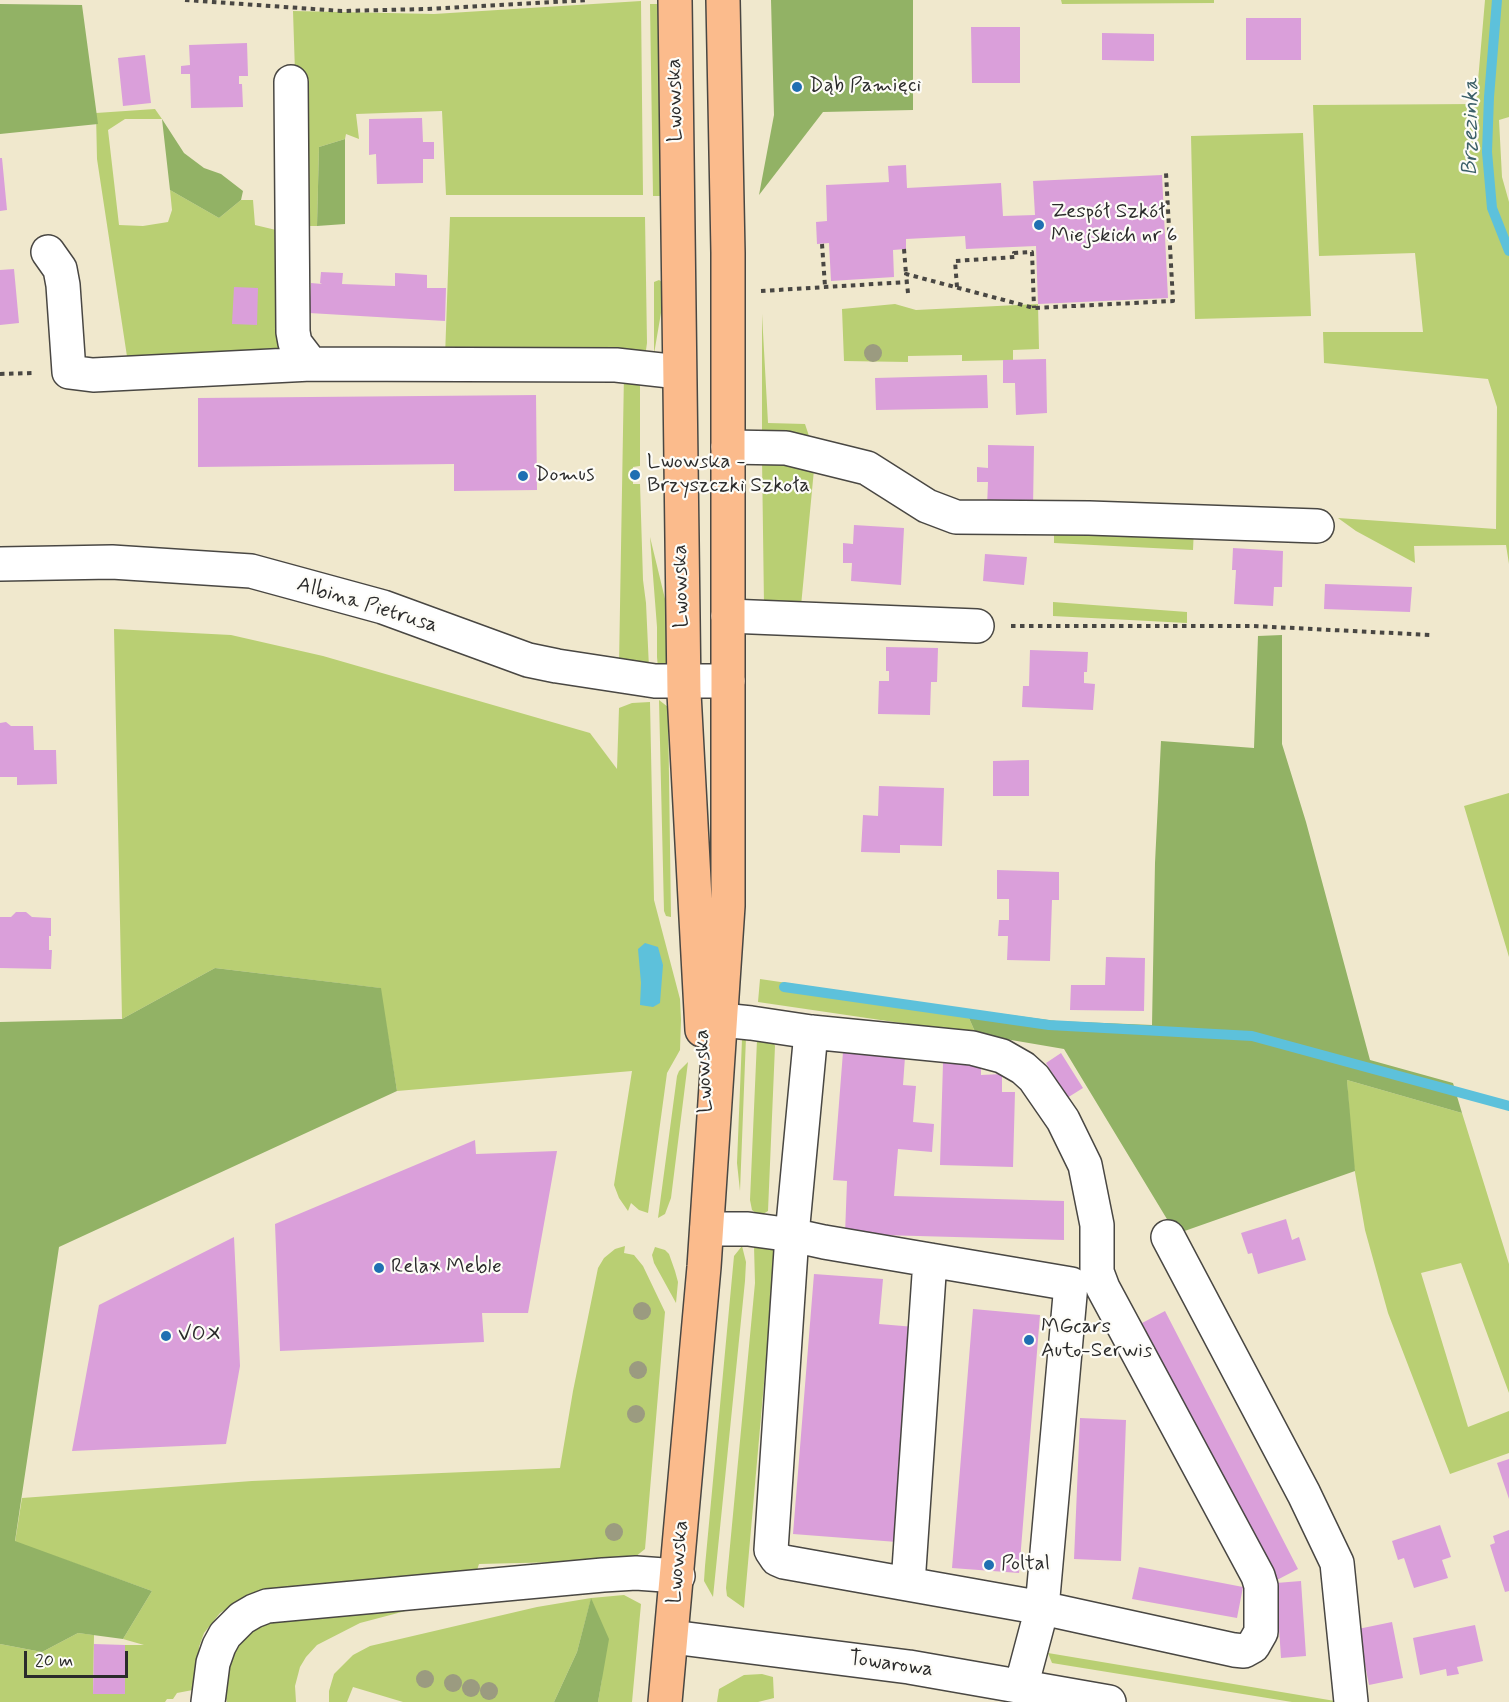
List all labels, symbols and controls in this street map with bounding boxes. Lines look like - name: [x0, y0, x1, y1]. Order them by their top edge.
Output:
- street label: Lwowska: [663, 58, 689, 142]
- place label: Dąb Pamięci: [809, 74, 921, 100]
- water label: Brzezinka: [1458, 78, 1486, 176]
- marker: Dąb Pamięci: [790, 80, 804, 94]
- place label: Zespół Szkół Miejskich nr 6: [1051, 200, 1178, 250]
- marker: Zespół Szkół Miejskich nr 6: [1032, 218, 1046, 232]
- place label: Lwowska - Brzyszczki Szkoła: [647, 450, 810, 500]
- place label: Domus: [535, 463, 594, 489]
- marker: Lwowska - Brzyszczki Szkoła: [628, 468, 642, 482]
- marker: Domus: [516, 469, 530, 483]
- street label: Lwowska: [669, 544, 695, 628]
- street label: Albina Pietrusa: [294, 573, 440, 639]
- street label: Lwowska: [690, 1029, 720, 1113]
- place label: Relax Meble: [391, 1255, 502, 1281]
- marker: Relax Meble: [372, 1261, 386, 1275]
- place label: MGcars Auto-Serwis: [1041, 1315, 1152, 1365]
- place label: VOX: [178, 1323, 221, 1349]
- marker: VOX: [159, 1329, 173, 1343]
- marker: MGcars Auto-Serwis: [1022, 1333, 1036, 1347]
- street label: Lwowska: [663, 1519, 695, 1605]
- place label: Poltal: [1001, 1552, 1050, 1578]
- marker: Poltal: [982, 1558, 996, 1572]
- scale bar: [27, 1639, 130, 1677]
- street label: Towarowa: [847, 1647, 935, 1683]
- text: 20 m: [35, 1649, 73, 1673]

